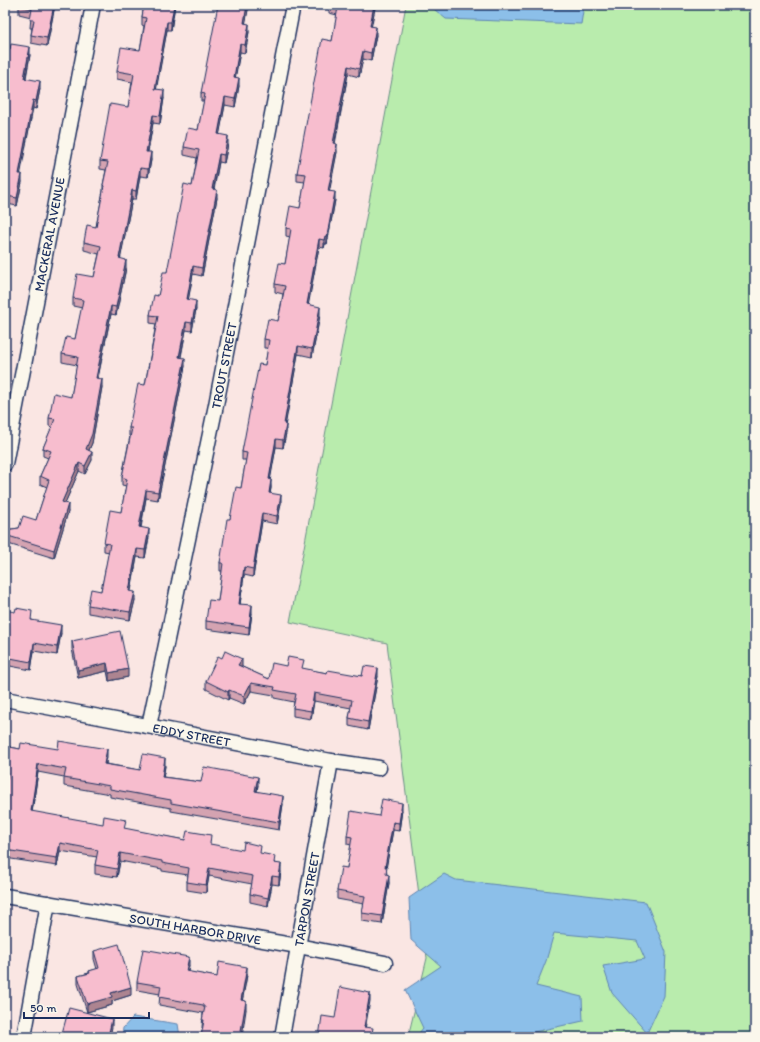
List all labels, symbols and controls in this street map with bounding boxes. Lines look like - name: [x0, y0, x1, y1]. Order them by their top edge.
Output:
- street label: MACKERAL AVENUE: [31, 176, 67, 293]
- street label: TROUT STREET: [208, 320, 239, 410]
- street label: EDDY STREET: [152, 720, 232, 749]
- street label: TARPON STREET: [291, 850, 322, 948]
- street label: SOUTH HARBOR DRIVE: [128, 910, 262, 947]
- scale bar: [24, 994, 149, 1020]
- text: 50 m: [30, 1001, 56, 1015]

